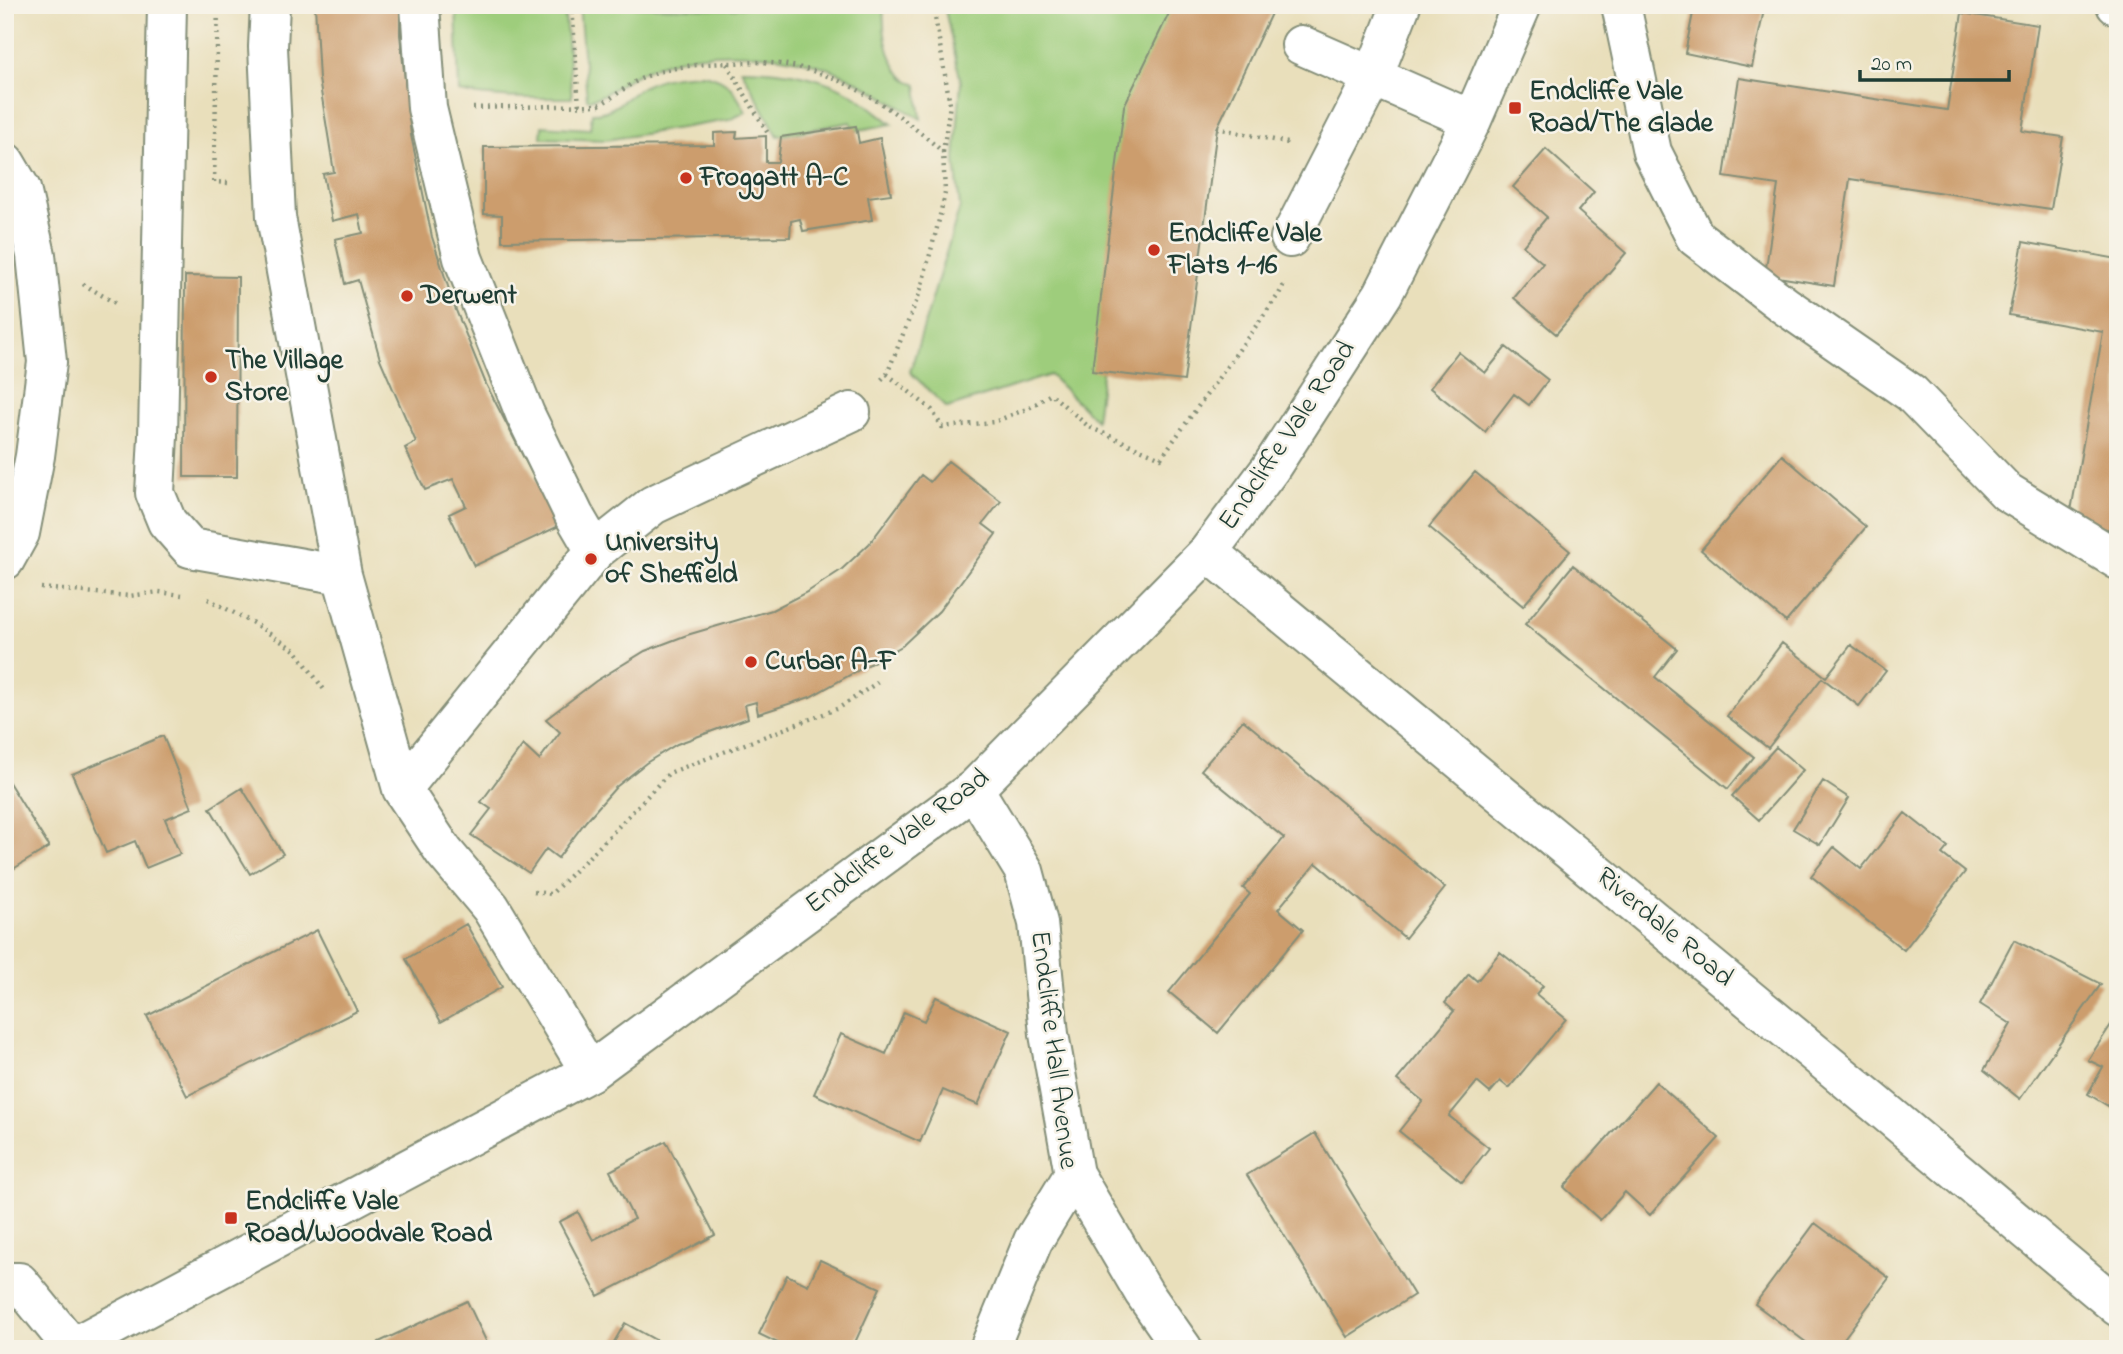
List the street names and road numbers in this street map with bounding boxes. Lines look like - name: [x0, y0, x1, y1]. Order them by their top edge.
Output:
- street label: Endcliffe Vale Road: [1209, 332, 1367, 539]
- street label: Endcliffe Vale Road: [797, 759, 999, 925]
- street label: Riverdale Road: [1586, 858, 1742, 998]
- street label: Endcliffe Hall Avenue: [1018, 928, 1088, 1172]

